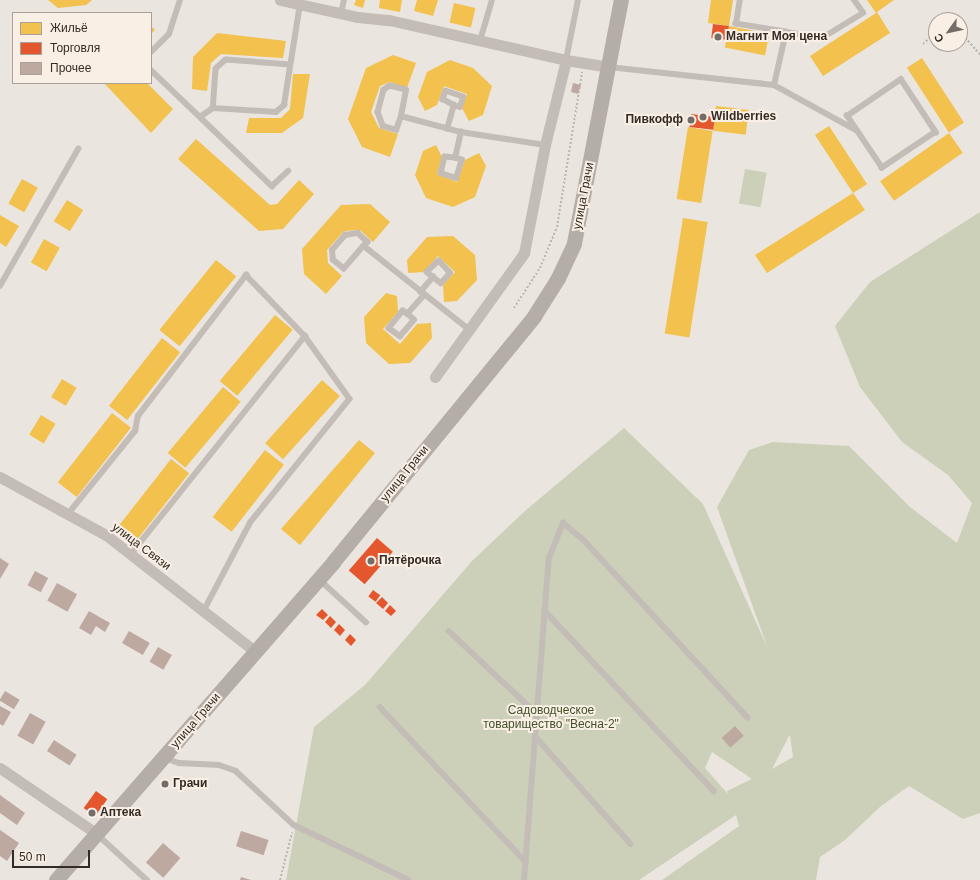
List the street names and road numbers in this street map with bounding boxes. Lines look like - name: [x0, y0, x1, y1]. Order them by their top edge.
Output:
- street label: улица Грачи: [570, 161, 598, 231]
- street label: улица Грачи: [378, 443, 432, 505]
- street label: улица Связи: [109, 520, 173, 574]
- street label: улица Грачи: [168, 691, 224, 751]

